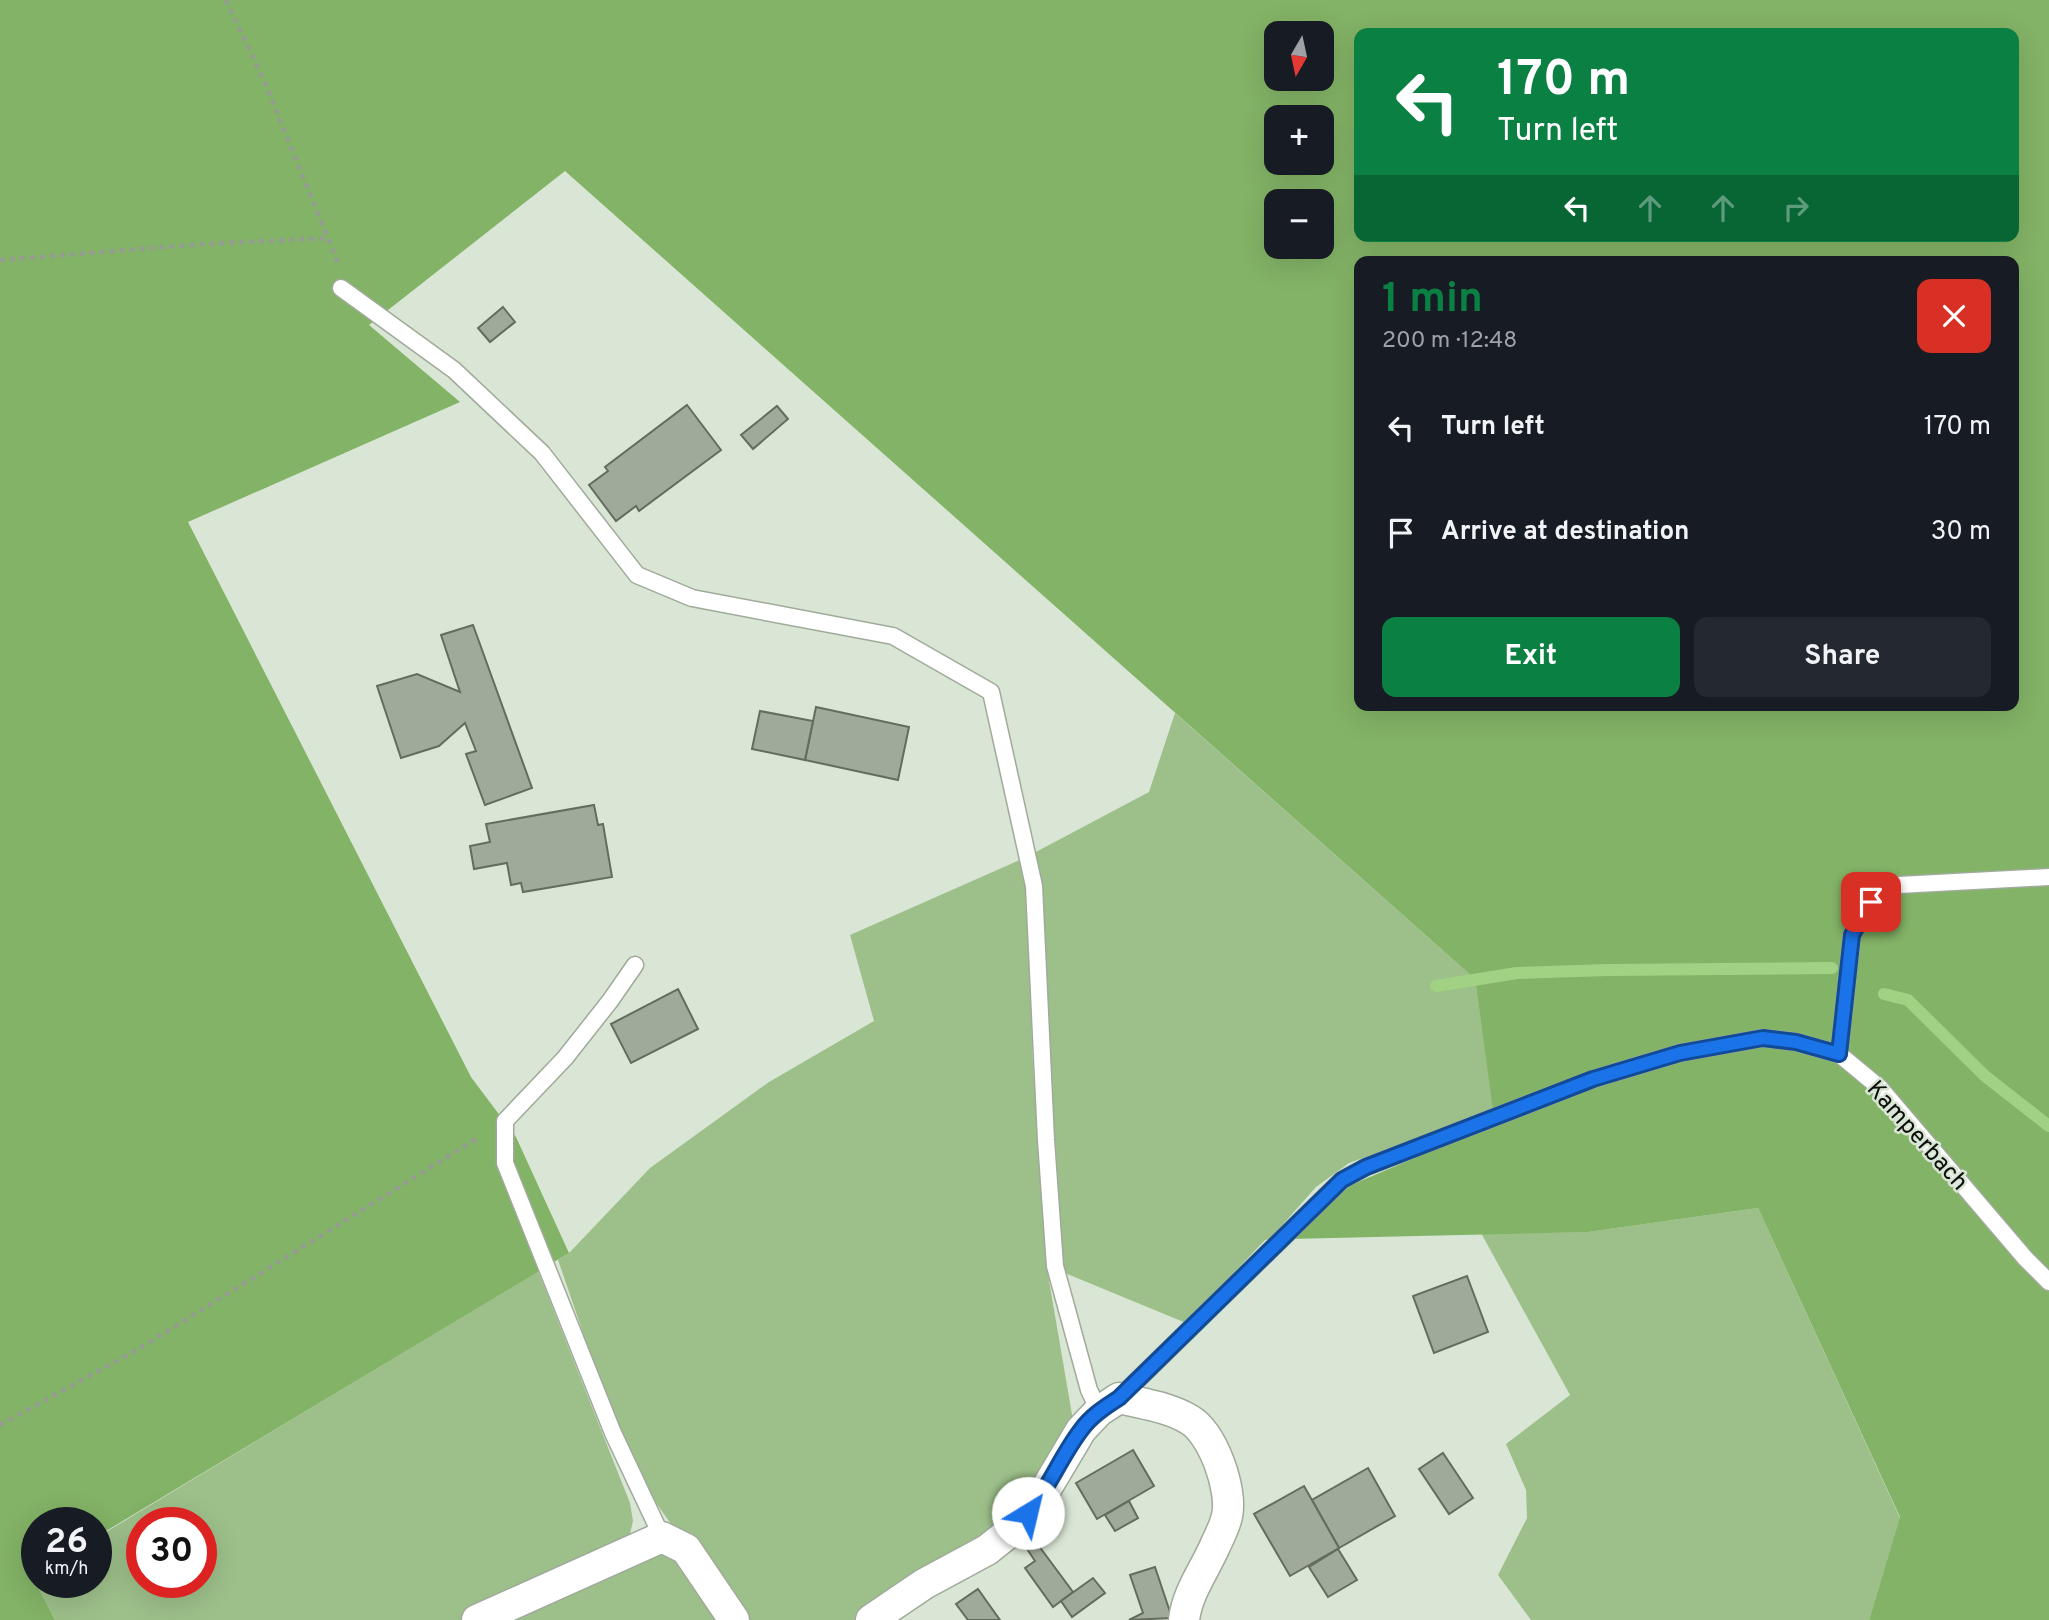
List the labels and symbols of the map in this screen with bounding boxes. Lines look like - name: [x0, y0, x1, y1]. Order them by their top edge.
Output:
- north arrow: [1264, 21, 1334, 91]
- pin: [1841, 872, 1901, 932]
- street label: Kamperbach: [1859, 1075, 1974, 1198]
- position arrow: [991, 1476, 1065, 1550]
- speed limit sign: 30: [126, 1507, 217, 1598]

